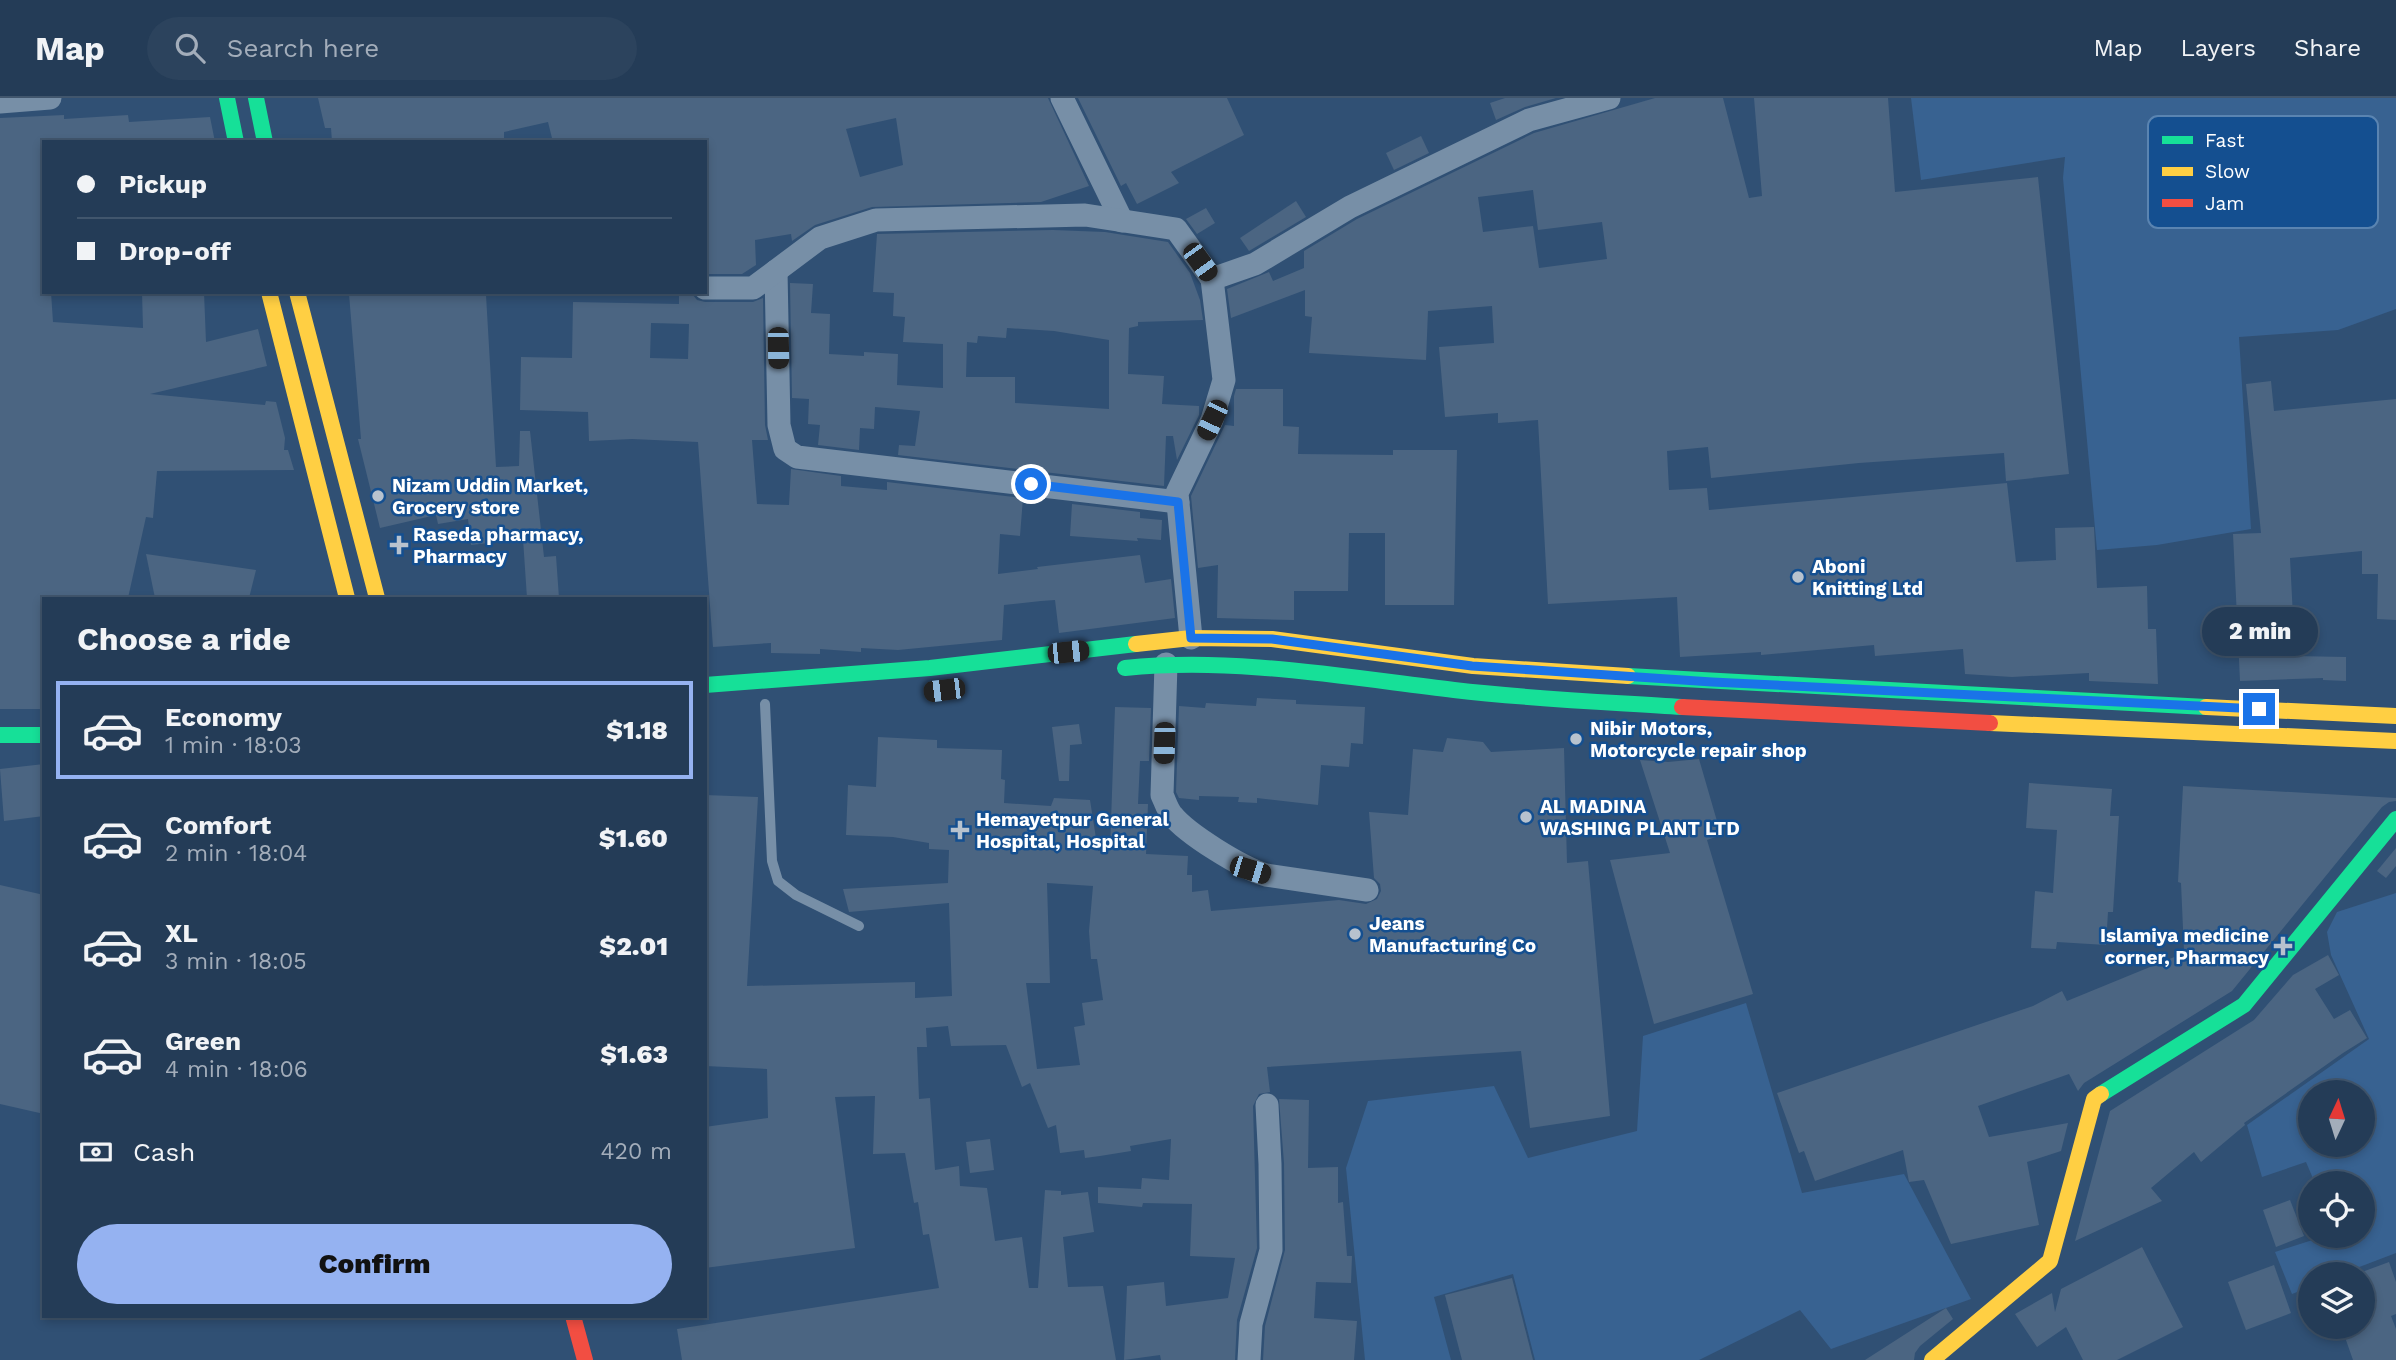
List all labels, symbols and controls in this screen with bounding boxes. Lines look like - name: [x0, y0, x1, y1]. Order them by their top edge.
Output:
- search box: [147, 17, 637, 80]
- text: Map: [35, 29, 105, 68]
- icon: search: [171, 29, 209, 67]
- text: Search here: [227, 33, 379, 63]
- text: Map: [2094, 34, 2142, 62]
- text: Layers: [2180, 34, 2256, 62]
- text: Share: [2294, 34, 2361, 62]
- legend: [2148, 116, 2378, 228]
- text: Fast: [2205, 129, 2244, 152]
- text: Slow: [2205, 160, 2250, 183]
- text: Pickup: [119, 169, 207, 199]
- text: Jam: [2205, 192, 2244, 215]
- text: Drop-off: [119, 236, 231, 266]
- car: [1180, 239, 1221, 285]
- car: [768, 327, 789, 369]
- car: [1194, 397, 1231, 443]
- route start: [1015, 468, 1047, 500]
- place label: Nizam Uddin Market, Grocery store: [392, 474, 588, 519]
- marker: Nizam Uddin Market, Grocery store: [370, 488, 386, 504]
- place label: Raseda pharmacy, Pharmacy: [413, 523, 584, 568]
- marker: Raseda pharmacy, Pharmacy: [391, 537, 407, 553]
- place label: Aboni Knitting Ltd: [1812, 555, 1923, 600]
- marker: Aboni Knitting Ltd: [1790, 569, 1806, 585]
- callout: 2 min: [2201, 608, 2317, 656]
- text: 2 min: [2229, 618, 2291, 645]
- text: Choose a ride: [77, 620, 291, 658]
- car: [1047, 639, 1090, 665]
- car: [922, 677, 967, 703]
- route end: [2243, 693, 2275, 725]
- icon: car: [81, 699, 144, 762]
- text: Economy: [165, 702, 282, 732]
- text: $1.18: [606, 715, 668, 745]
- place label: Nibir Motors, Motorcycle repair shop: [1590, 717, 1807, 762]
- car: [1153, 722, 1176, 764]
- marker: Nibir Motors, Motorcycle repair shop: [1568, 731, 1584, 747]
- text: 1 min · 18:03: [165, 732, 302, 759]
- place label: AL MADINA WASHING PLANT LTD: [1540, 795, 1740, 840]
- icon: car: [81, 807, 144, 870]
- place label: Hemayetpur General Hospital, Hospital: [976, 808, 1170, 853]
- marker: AL MADINA WASHING PLANT LTD: [1518, 809, 1534, 825]
- text: Comfort: [165, 810, 271, 840]
- marker: Hemayetpur General Hospital, Hospital: [950, 820, 970, 840]
- text: $1.60: [599, 823, 668, 853]
- text: 2 min · 18:04: [165, 840, 307, 867]
- car: [1227, 854, 1274, 886]
- place label: Jeans Manufacturing Co: [1369, 912, 1536, 957]
- icon: car: [81, 915, 144, 978]
- text: XL: [165, 918, 198, 948]
- place label: Islamiya medicine corner, Pharmacy: [2100, 924, 2269, 969]
- marker: Jeans Manufacturing Co: [1347, 926, 1363, 942]
- text: $2.01: [599, 931, 668, 961]
- marker: Islamiya medicine corner, Pharmacy: [2275, 938, 2291, 954]
- text: 3 min · 18:05: [165, 948, 307, 975]
- icon: car: [81, 1023, 144, 1086]
- text: Green: [165, 1026, 241, 1056]
- text: $1.63: [600, 1039, 668, 1069]
- text: 4 min · 18:06: [165, 1056, 308, 1083]
- north arrow: [2298, 1080, 2375, 1157]
- map controls: [2298, 1080, 2375, 1339]
- icon: cash: [77, 1133, 115, 1171]
- text: Cash: [133, 1137, 195, 1167]
- text: 420 m: [600, 1138, 672, 1165]
- button: locate: [2298, 1171, 2375, 1248]
- button: Confirm: [77, 1224, 672, 1304]
- button: layers: [2298, 1262, 2375, 1339]

